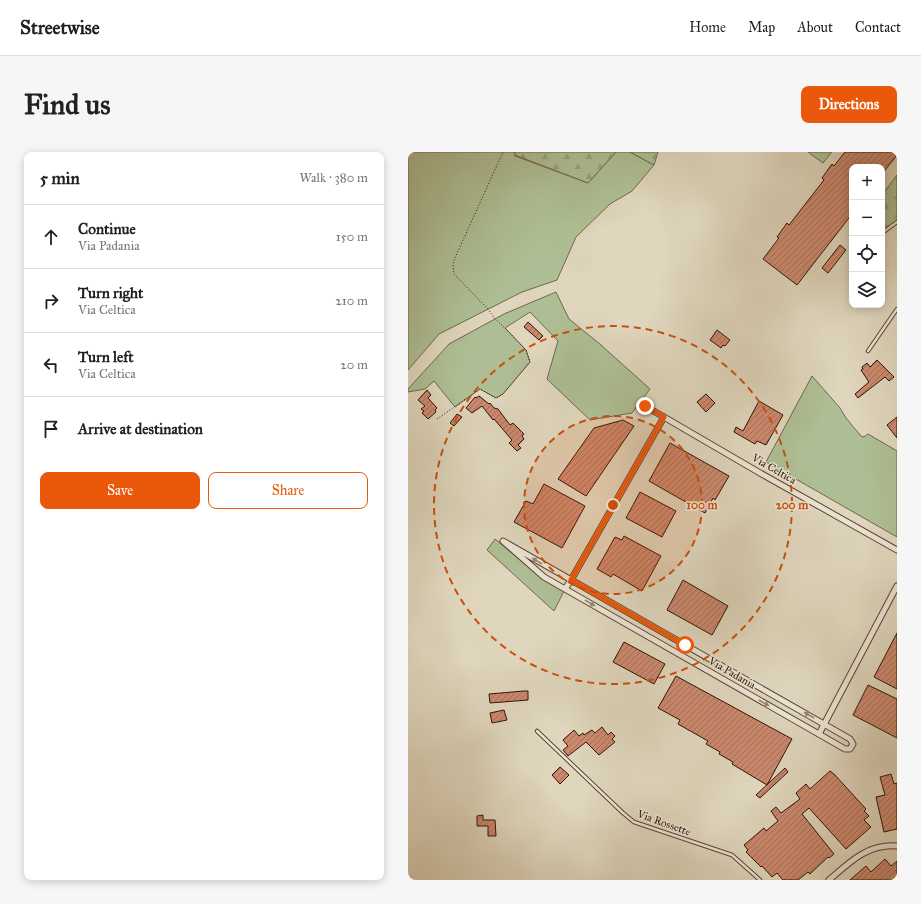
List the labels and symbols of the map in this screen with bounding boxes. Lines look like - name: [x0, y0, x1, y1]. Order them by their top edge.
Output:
- route end: [636, 397, 654, 415]
- street label: Via Celtica: [749, 451, 799, 487]
- centre of rings: [606, 498, 620, 512]
- text: 100 m: [686, 498, 719, 512]
- text: 200 m: [776, 498, 809, 512]
- one-way arrow: [531, 557, 543, 564]
- one-way arrow: [584, 600, 596, 607]
- route start: [676, 636, 694, 654]
- street label: Via Padania: [705, 654, 758, 692]
- one-way arrow: [758, 699, 770, 706]
- one-way arrow: [803, 712, 814, 719]
- street label: Via Rossette: [635, 807, 693, 839]

